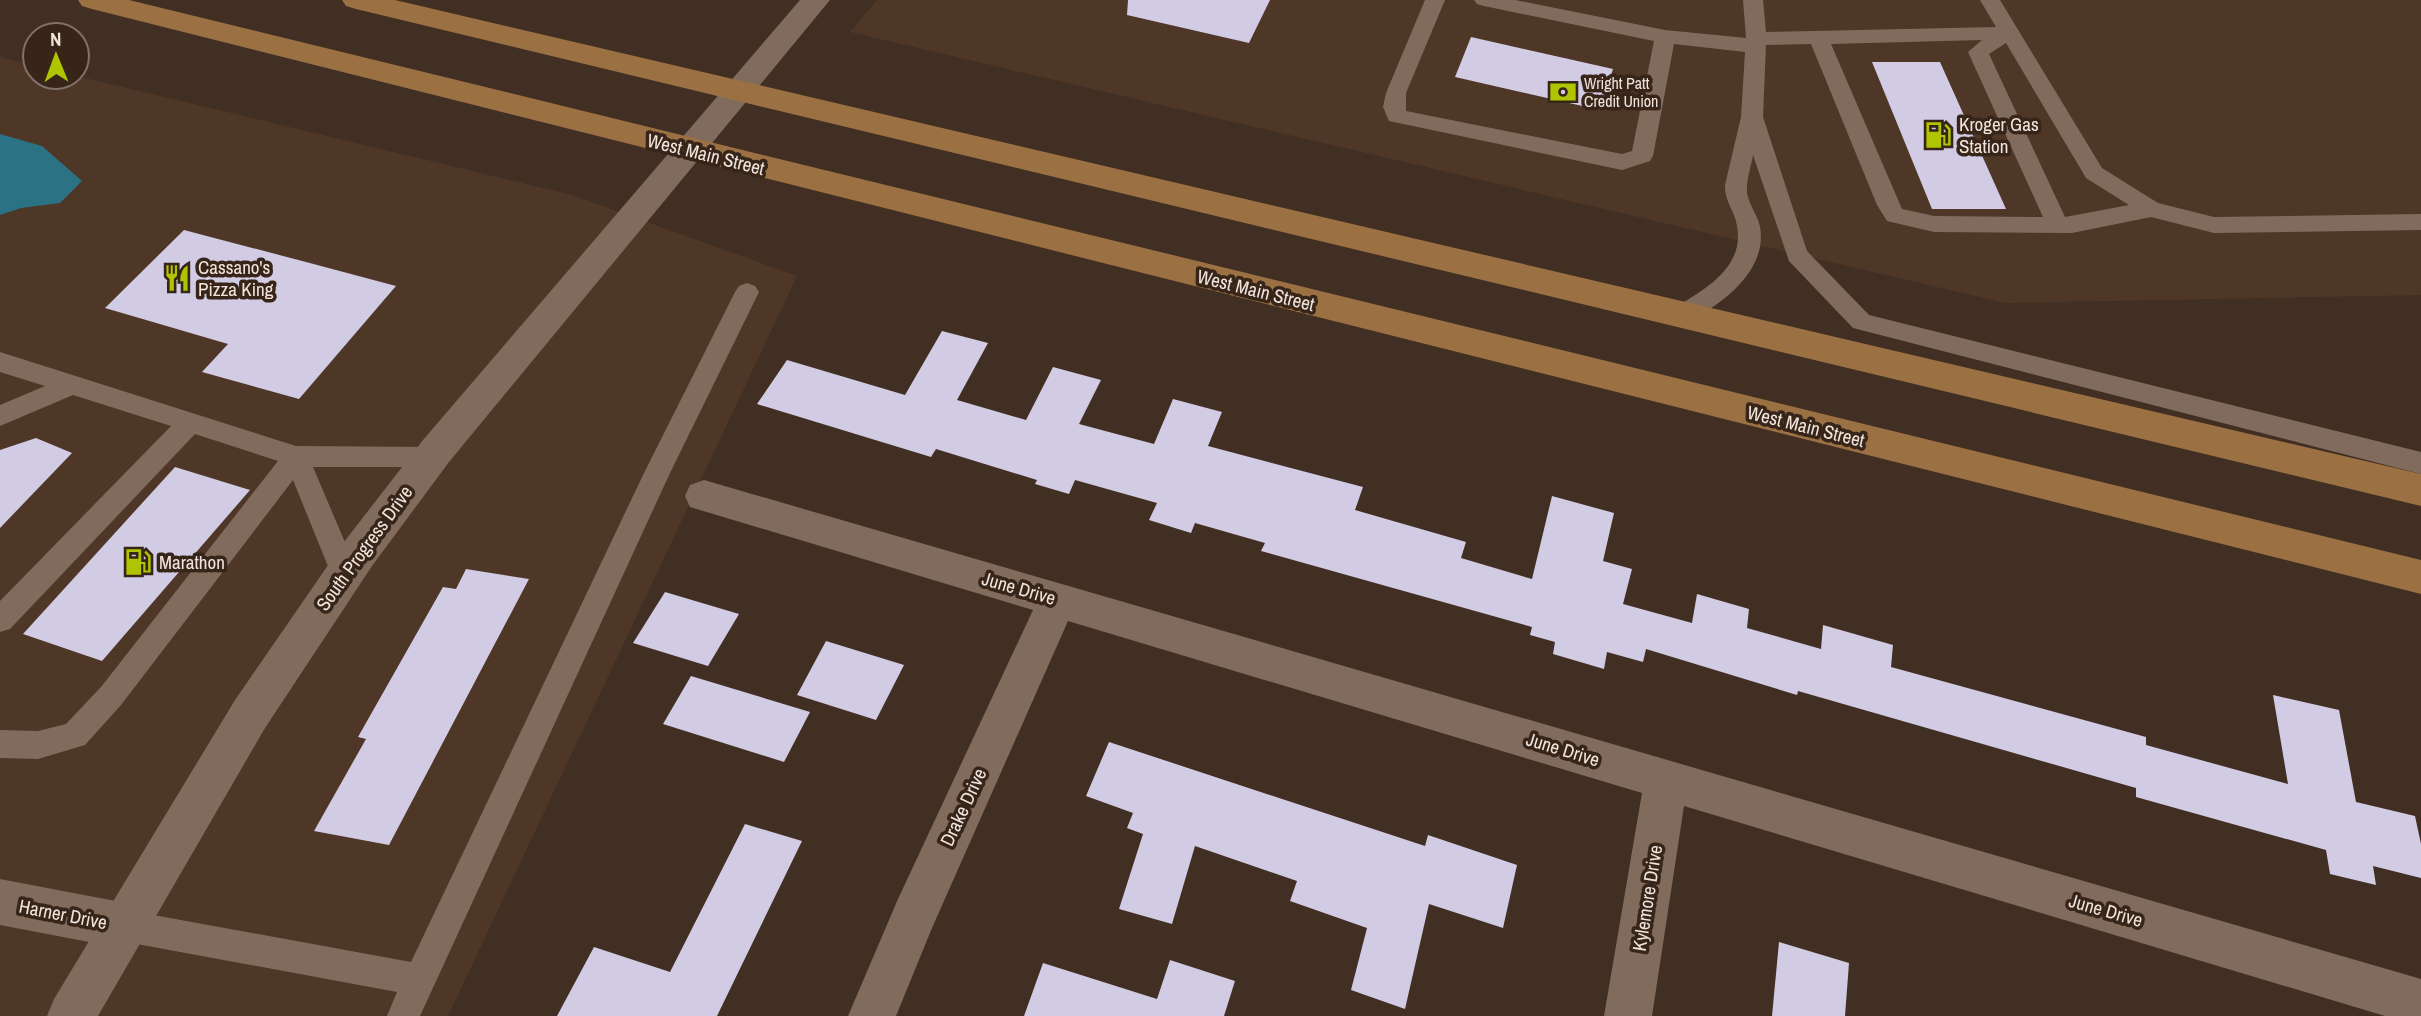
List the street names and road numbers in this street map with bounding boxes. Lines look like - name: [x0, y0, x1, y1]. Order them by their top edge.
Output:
- street label: West Main Street: [645, 127, 768, 181]
- street label: West Main Street: [1195, 263, 1318, 317]
- street label: West Main Street: [1745, 399, 1868, 453]
- street label: South Progress Drive: [310, 480, 418, 616]
- street label: June Drive: [979, 565, 1059, 611]
- street label: June Drive: [1523, 726, 1603, 772]
- street label: Drake Drive: [934, 764, 992, 850]
- street label: Kylemore Drive: [1626, 843, 1668, 953]
- street label: June Drive: [2066, 887, 2146, 933]
- street label: Harner Drive: [17, 893, 109, 935]

